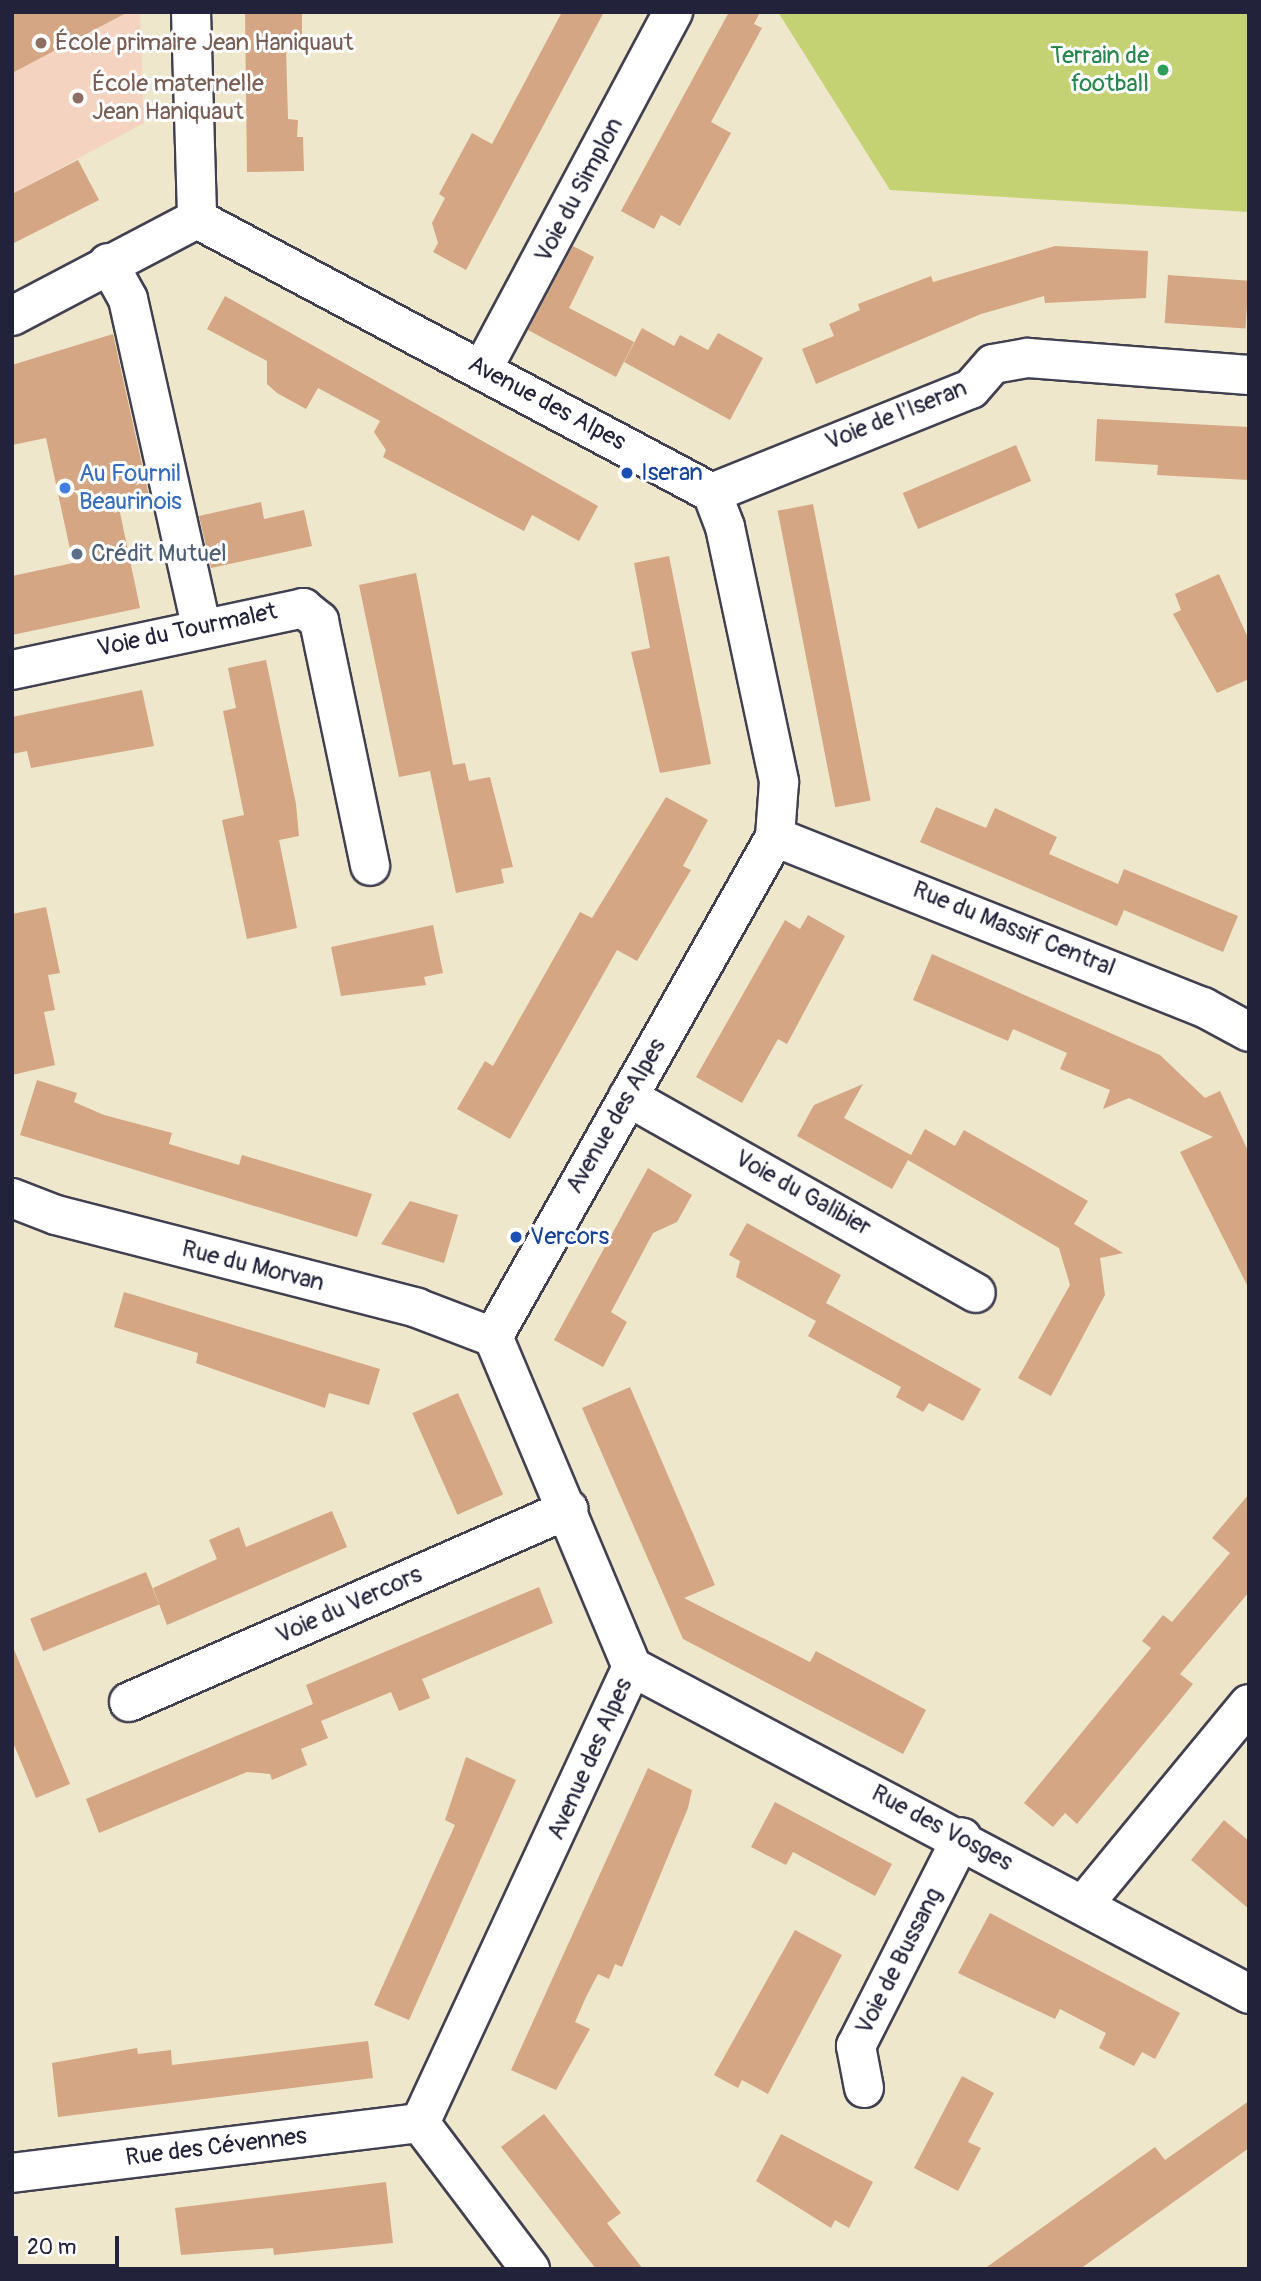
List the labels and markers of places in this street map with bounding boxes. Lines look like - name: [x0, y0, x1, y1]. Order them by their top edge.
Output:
- place label: École primaire Jean Haniquaut: [55, 29, 354, 57]
- marker: École primaire Jean Haniquaut: [33, 35, 49, 51]
- place label: Terrain de football: [1050, 42, 1149, 98]
- marker: Terrain de football: [1155, 62, 1171, 78]
- place label: École maternelle Jean Haniquaut: [92, 70, 264, 126]
- marker: École maternelle Jean Haniquaut: [70, 90, 86, 106]
- place label: Iseran: [641, 459, 703, 487]
- place label: Au Fournil Beaurinois: [79, 460, 182, 516]
- marker: Iseran: [619, 465, 635, 481]
- marker: Au Fournil Beaurinois: [57, 480, 73, 496]
- place label: Crédit Mutuel: [91, 540, 227, 568]
- marker: Crédit Mutuel: [69, 546, 85, 562]
- place label: Vercors: [530, 1223, 609, 1251]
- marker: Vercors: [508, 1229, 524, 1245]

